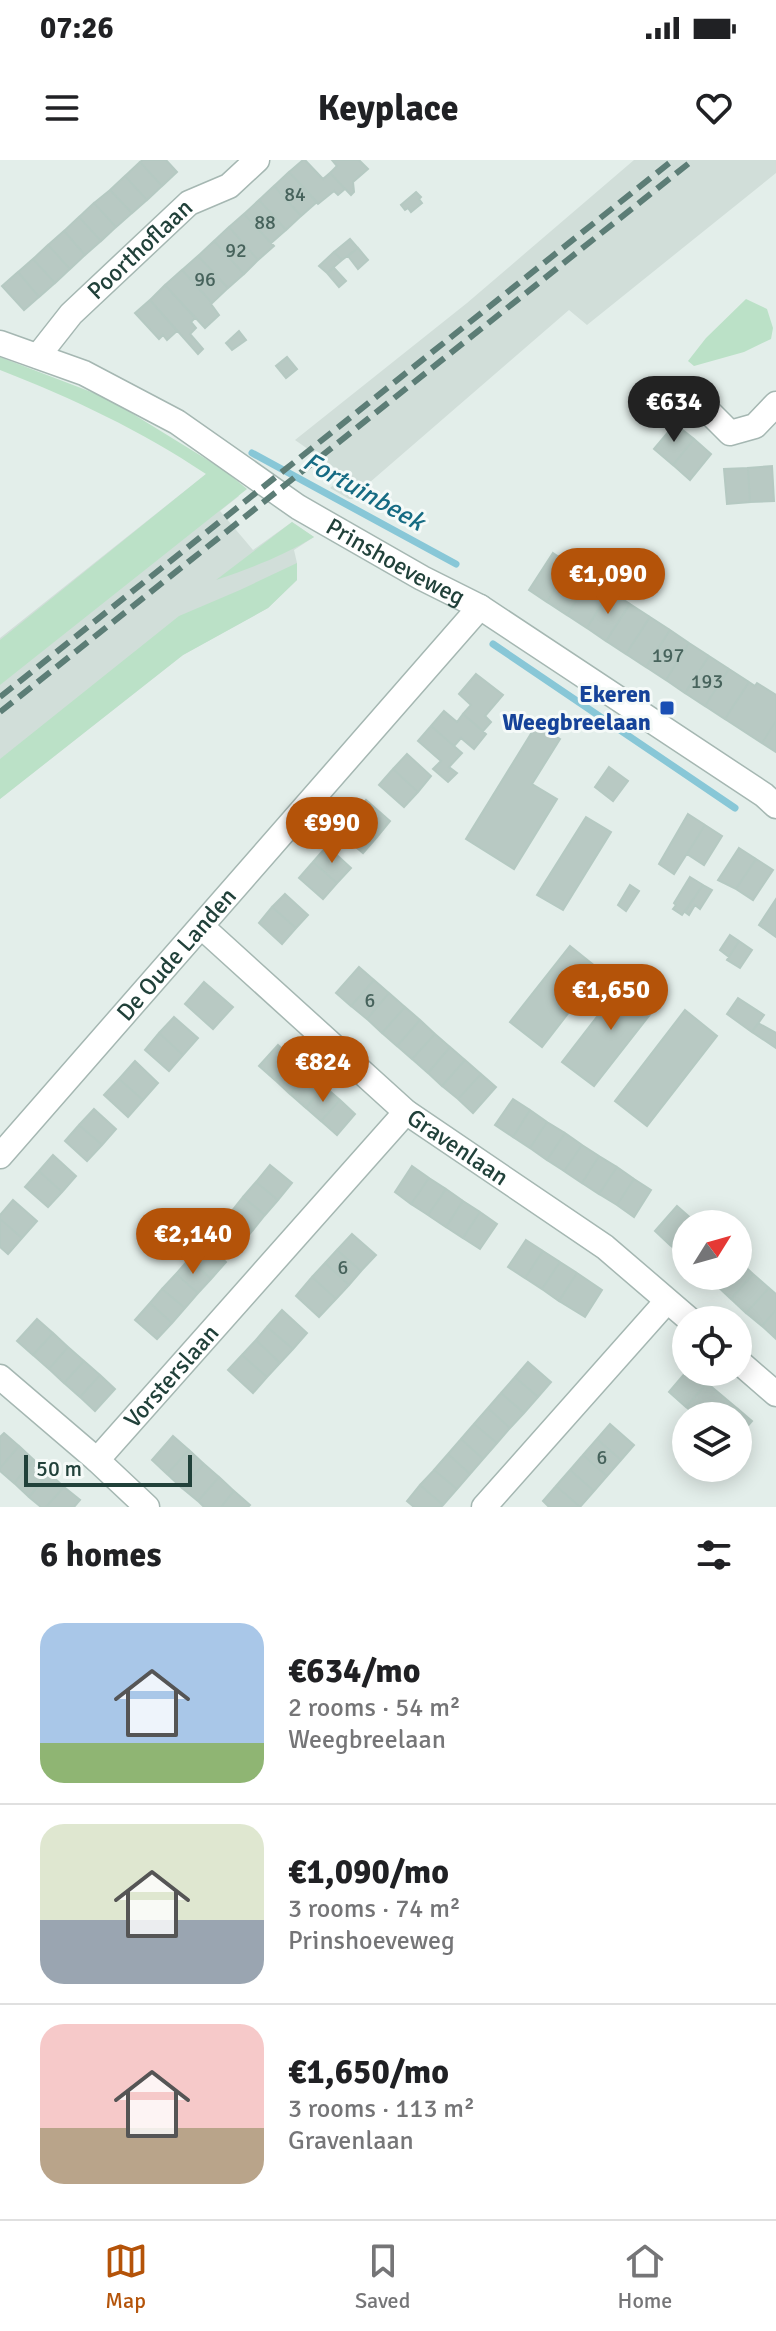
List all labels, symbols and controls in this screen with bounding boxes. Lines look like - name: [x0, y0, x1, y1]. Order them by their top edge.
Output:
- text: 07:26: [40, 10, 114, 47]
- icon: menu: [40, 86, 84, 130]
- text: Keyplace: [317, 86, 459, 131]
- icon: heart: [692, 86, 736, 130]
- house number: 84: [284, 182, 306, 207]
- street label: Poorthoflaan: [81, 193, 199, 306]
- house number: 88: [254, 210, 276, 235]
- house number: 92: [225, 238, 247, 263]
- house number: 96: [194, 267, 216, 292]
- pin: €634: [627, 376, 721, 444]
- text: €634: [646, 386, 702, 418]
- water label: Fortuinbeek: [297, 445, 431, 539]
- street label: Prinshoeveweg: [321, 511, 470, 612]
- pin: €1,090: [543, 548, 673, 616]
- text: €1,090: [569, 558, 647, 590]
- house number: 197: [652, 643, 684, 668]
- house number: 193: [691, 669, 723, 694]
- place label: Ekeren Weegbreelaan: [502, 679, 651, 737]
- marker: Ekeren Weegbreelaan: [658, 699, 676, 717]
- pin: €990: [285, 797, 379, 865]
- text: €990: [304, 807, 360, 839]
- street label: De Oude Landen: [110, 881, 243, 1027]
- pin: €1,650: [546, 964, 676, 1032]
- text: €1,650: [572, 974, 650, 1006]
- house number: 6: [365, 988, 375, 1013]
- pin: €824: [276, 1036, 370, 1104]
- text: €824: [295, 1046, 351, 1078]
- street label: Gravenlaan: [401, 1102, 514, 1192]
- pin: €2,140: [128, 1208, 258, 1276]
- north arrow: [672, 1210, 752, 1290]
- map controls: [672, 1210, 752, 1482]
- text: €2,140: [154, 1218, 232, 1250]
- house number: 6: [338, 1255, 348, 1280]
- button: locate: [672, 1306, 752, 1386]
- street label: Vorsterslaan: [117, 1318, 225, 1434]
- button: layers: [672, 1402, 752, 1482]
- house number: 6: [597, 1445, 607, 1470]
- scale bar: [24, 1451, 192, 1487]
- text: 50 m: [36, 1455, 82, 1482]
- icon: filters: [692, 1533, 736, 1577]
- text: 6 homes: [40, 1534, 161, 1576]
- text: €634/mo: [288, 1650, 421, 1692]
- icon: home: [104, 1655, 200, 1751]
- text: 2 rooms · 54 m²: [288, 1692, 461, 1724]
- text: Weegbreelaan: [288, 1724, 446, 1756]
- text: €1,090/mo: [288, 1851, 449, 1893]
- icon: home: [104, 1856, 200, 1952]
- text: 3 rooms · 74 m²: [288, 1893, 461, 1925]
- text: Prinshoeveweg: [288, 1925, 455, 1957]
- text: €1,650/mo: [288, 2051, 449, 2093]
- icon: home: [104, 2056, 200, 2152]
- text: 3 rooms · 113 m²: [288, 2093, 475, 2125]
- text: Gravenlaan: [288, 2125, 414, 2157]
- tab: Map: [104, 2239, 148, 2314]
- tab: Saved: [355, 2239, 410, 2314]
- tab: Home: [618, 2239, 672, 2314]

